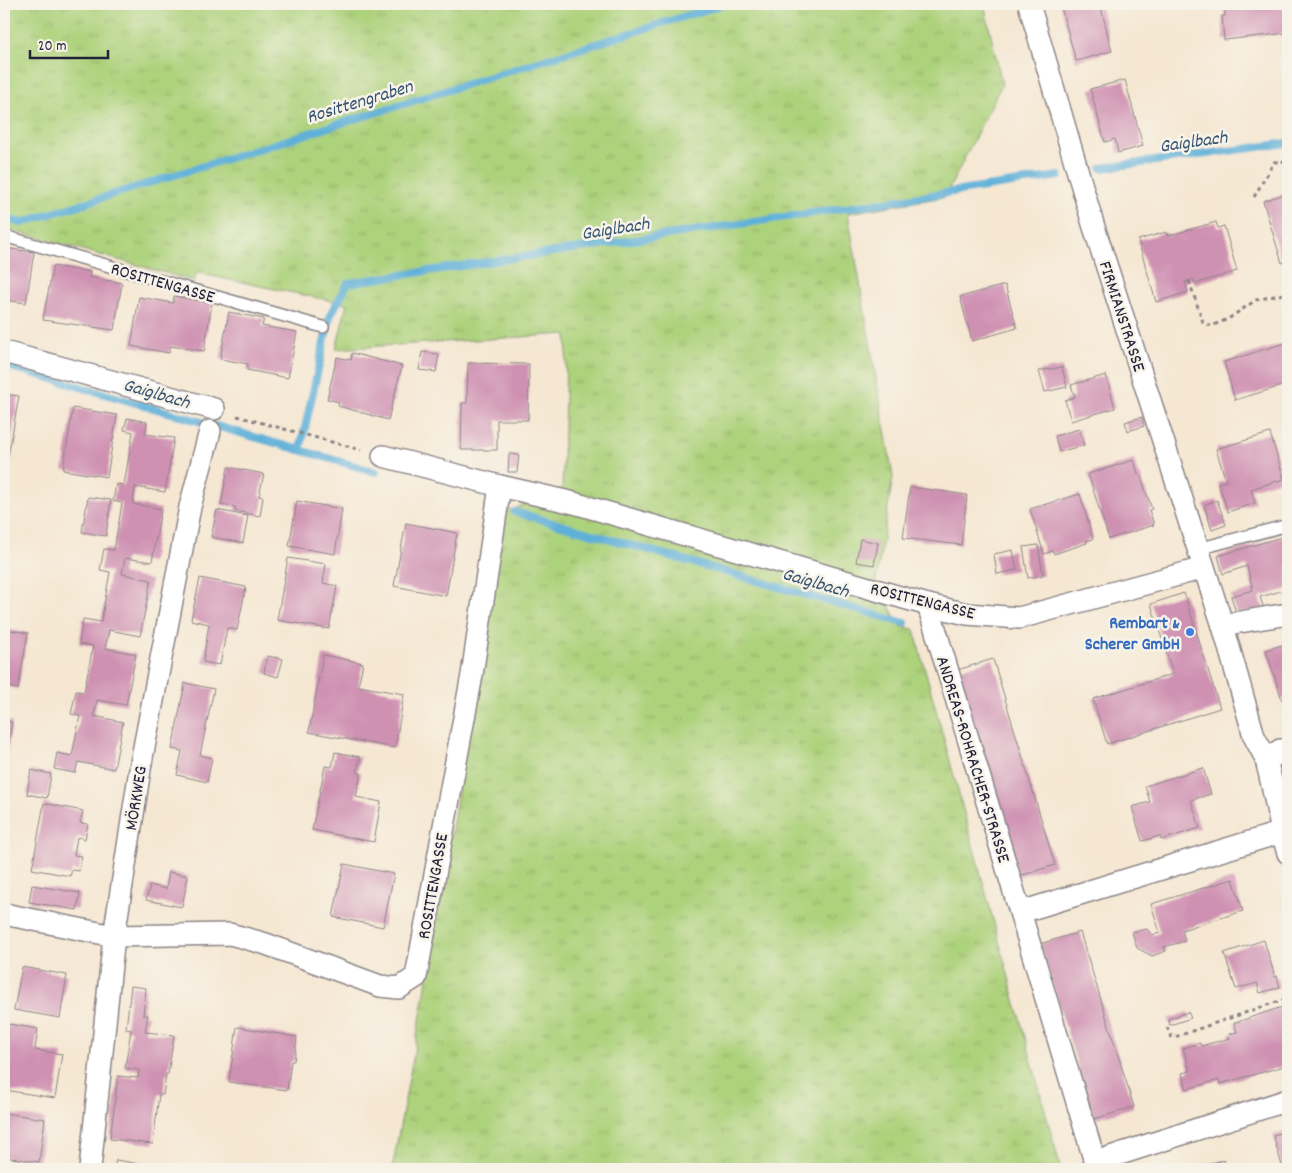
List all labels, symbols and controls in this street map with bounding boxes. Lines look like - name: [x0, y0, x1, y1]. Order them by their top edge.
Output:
- scale bar: [30, 28, 108, 60]
- text: 20 m: [38, 36, 66, 58]
- water label: Rosittengraben: [303, 74, 418, 132]
- water label: Gaiglbach: [1158, 125, 1230, 162]
- water label: Gaiglbach: [580, 212, 653, 249]
- street label: ROSITTENGASSE: [107, 258, 217, 311]
- street label: FIRMIANSTRASSE: [1091, 258, 1150, 375]
- water label: Gaiglbach: [119, 373, 194, 418]
- water label: Gaiglbach: [778, 562, 853, 607]
- street label: ROSITTENGASSE: [867, 577, 977, 628]
- place label: Rembart & Scherer GmbH: [1085, 612, 1180, 658]
- marker: Rembart & Scherer GmbH: [1184, 626, 1196, 638]
- street label: ANDREAS-ROHRACHER-STRASSE: [928, 653, 1015, 866]
- street label: MÖRKWEG: [120, 764, 155, 832]
- street label: ROSITTENGASSE: [413, 832, 456, 941]

